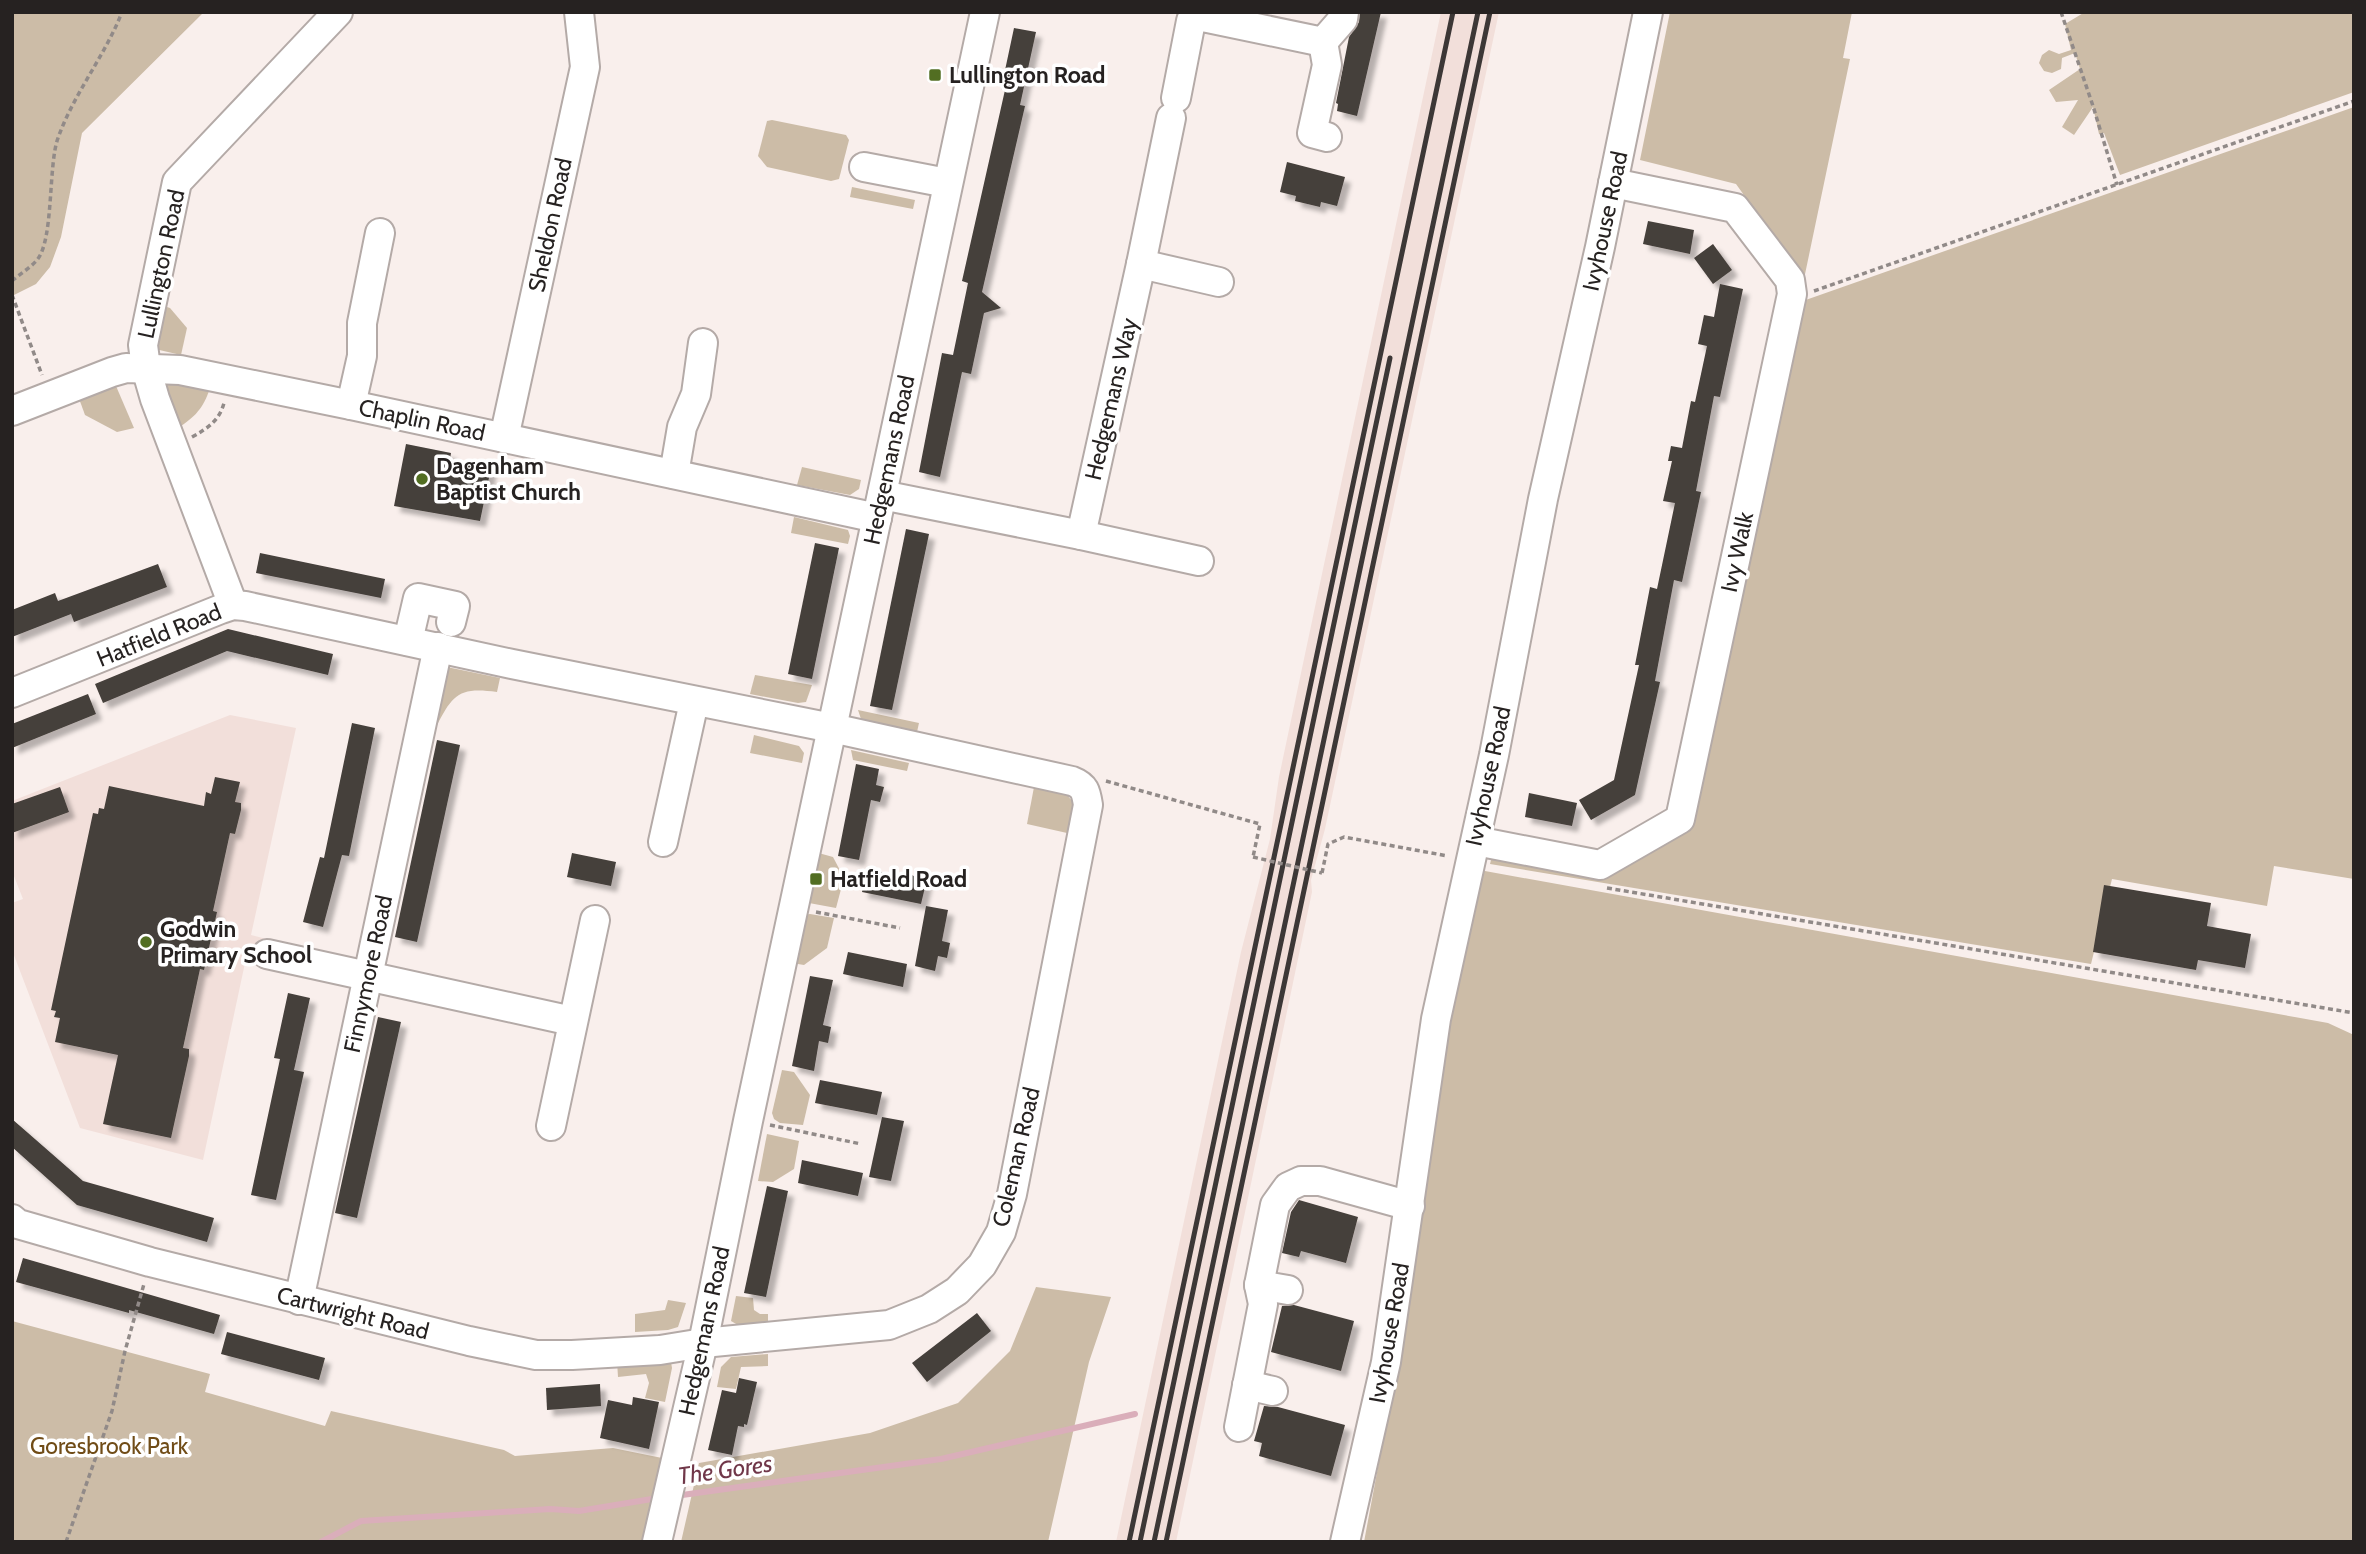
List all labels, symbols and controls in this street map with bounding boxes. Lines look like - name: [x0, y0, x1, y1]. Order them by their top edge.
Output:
- place label: Lullington Road: [949, 61, 1105, 89]
- marker: Lullington Road: [927, 67, 943, 83]
- street label: Ivyhouse Road: [1577, 149, 1633, 293]
- street label: Sheldon Road: [522, 155, 578, 295]
- street label: Lullington Road: [132, 187, 190, 341]
- street label: Hedgemans Way: [1079, 315, 1143, 483]
- street label: Hedgemans Road: [857, 373, 921, 547]
- street label: Chaplin Road: [356, 393, 488, 447]
- place label: Dagenham Baptist Church: [436, 452, 581, 506]
- marker: Dagenham Baptist Church: [414, 471, 430, 487]
- street label: Ivy Walk: [1715, 509, 1759, 595]
- street label: Hatfield Road: [93, 597, 225, 673]
- street label: Ivyhouse Road: [1460, 704, 1516, 848]
- place label: Hatfield Road: [830, 865, 967, 893]
- marker: Hatfield Road: [808, 871, 824, 887]
- street label: Finnymore Road: [338, 893, 398, 1055]
- place label: Godwin Primary School: [160, 915, 312, 969]
- marker: Godwin Primary School: [138, 934, 154, 950]
- street label: Coleman Road: [986, 1084, 1046, 1230]
- street label: Hedgemans Road: [672, 1244, 736, 1418]
- street label: Ivyhouse Road: [1363, 1261, 1415, 1405]
- street label: Cartwright Road: [274, 1281, 432, 1345]
- park label: Goresbrook Park: [30, 1432, 189, 1460]
- water label: The Gores: [676, 1449, 774, 1490]

